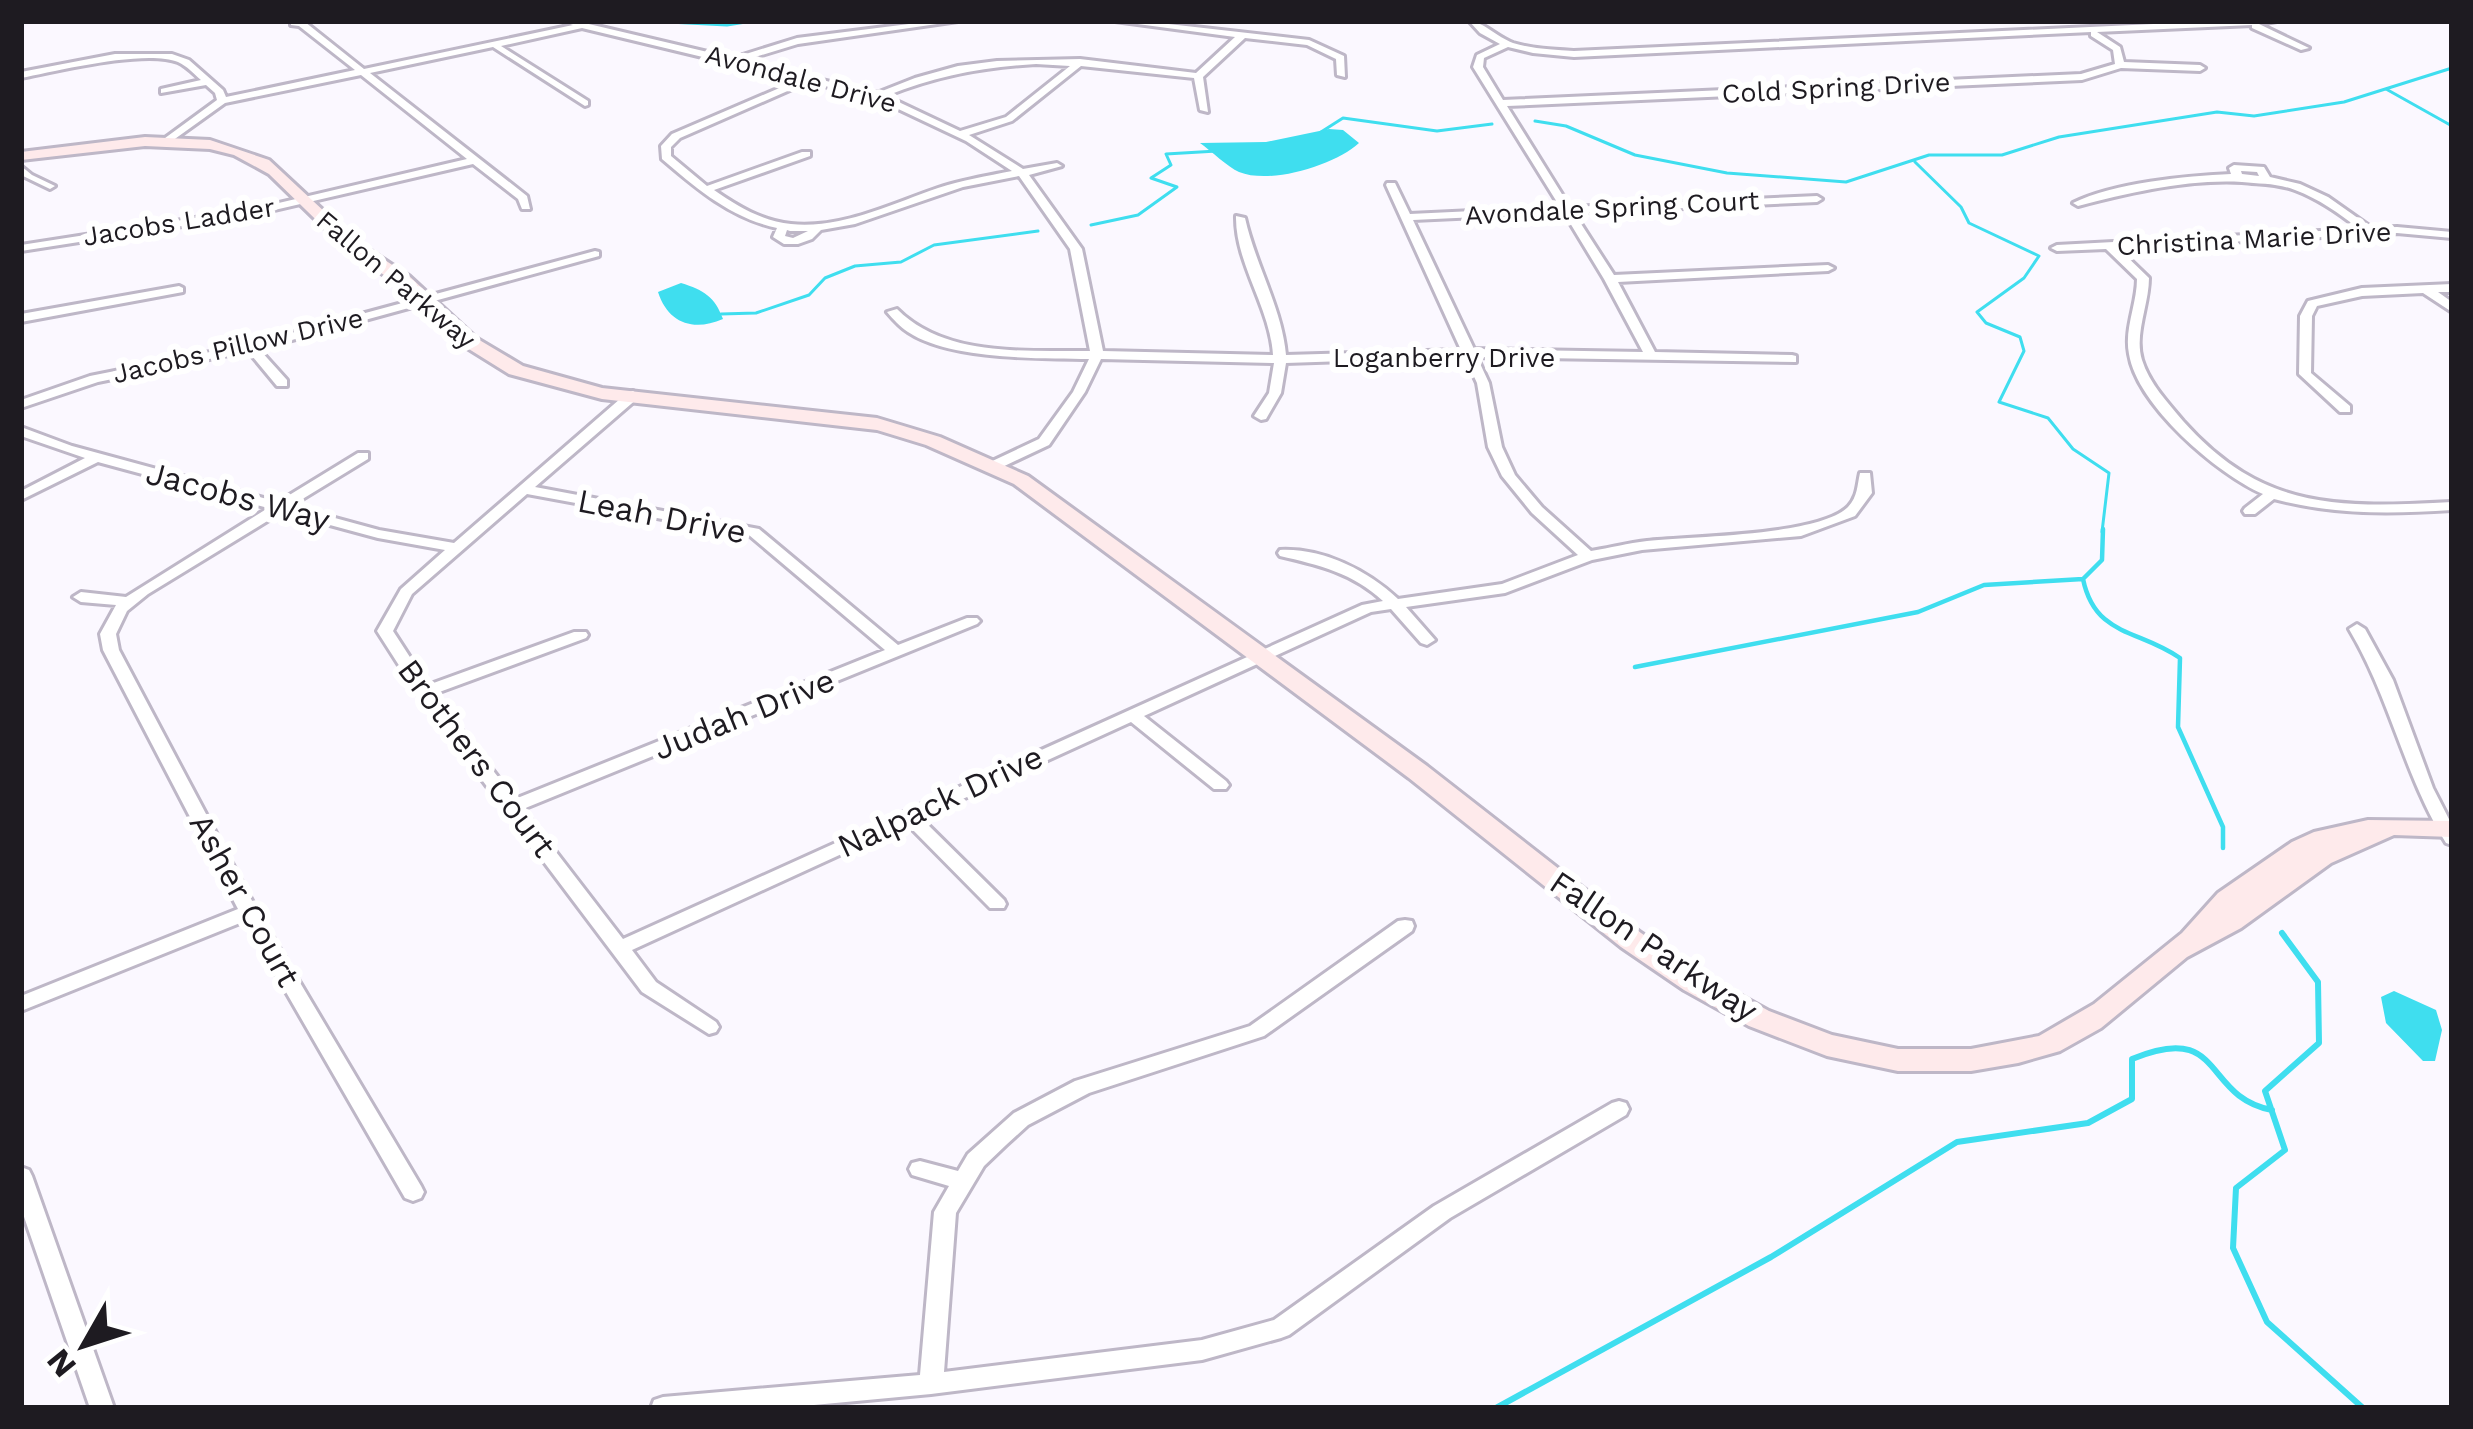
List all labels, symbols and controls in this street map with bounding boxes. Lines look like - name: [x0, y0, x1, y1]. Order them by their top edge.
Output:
- street label: Avondale Drive: [702, 38, 900, 120]
- street label: Cold Spring Drive: [1721, 66, 1951, 110]
- street label: Avondale Spring Court: [1464, 184, 1760, 232]
- street label: Jacobs Ladder: [81, 191, 277, 253]
- street label: Fallon Parkway: [310, 204, 482, 356]
- street label: Christina Marie Drive: [2116, 216, 2392, 262]
- street label: Jacobs Pillow Drive: [110, 302, 366, 390]
- street label: Loganberry Drive: [1333, 342, 1555, 374]
- street label: Jacobs Way: [142, 453, 334, 539]
- street label: Leah Drive: [574, 481, 750, 551]
- street label: Brothers Court: [390, 651, 564, 865]
- street label: Judah Drive: [648, 660, 840, 768]
- street label: Nalpack Drive: [831, 736, 1049, 866]
- street label: Asher Court: [182, 807, 309, 993]
- street label: Fallon Parkway: [1543, 862, 1765, 1030]
- north arrow: [24, 1285, 144, 1405]
- text: N: [38, 1342, 84, 1385]

